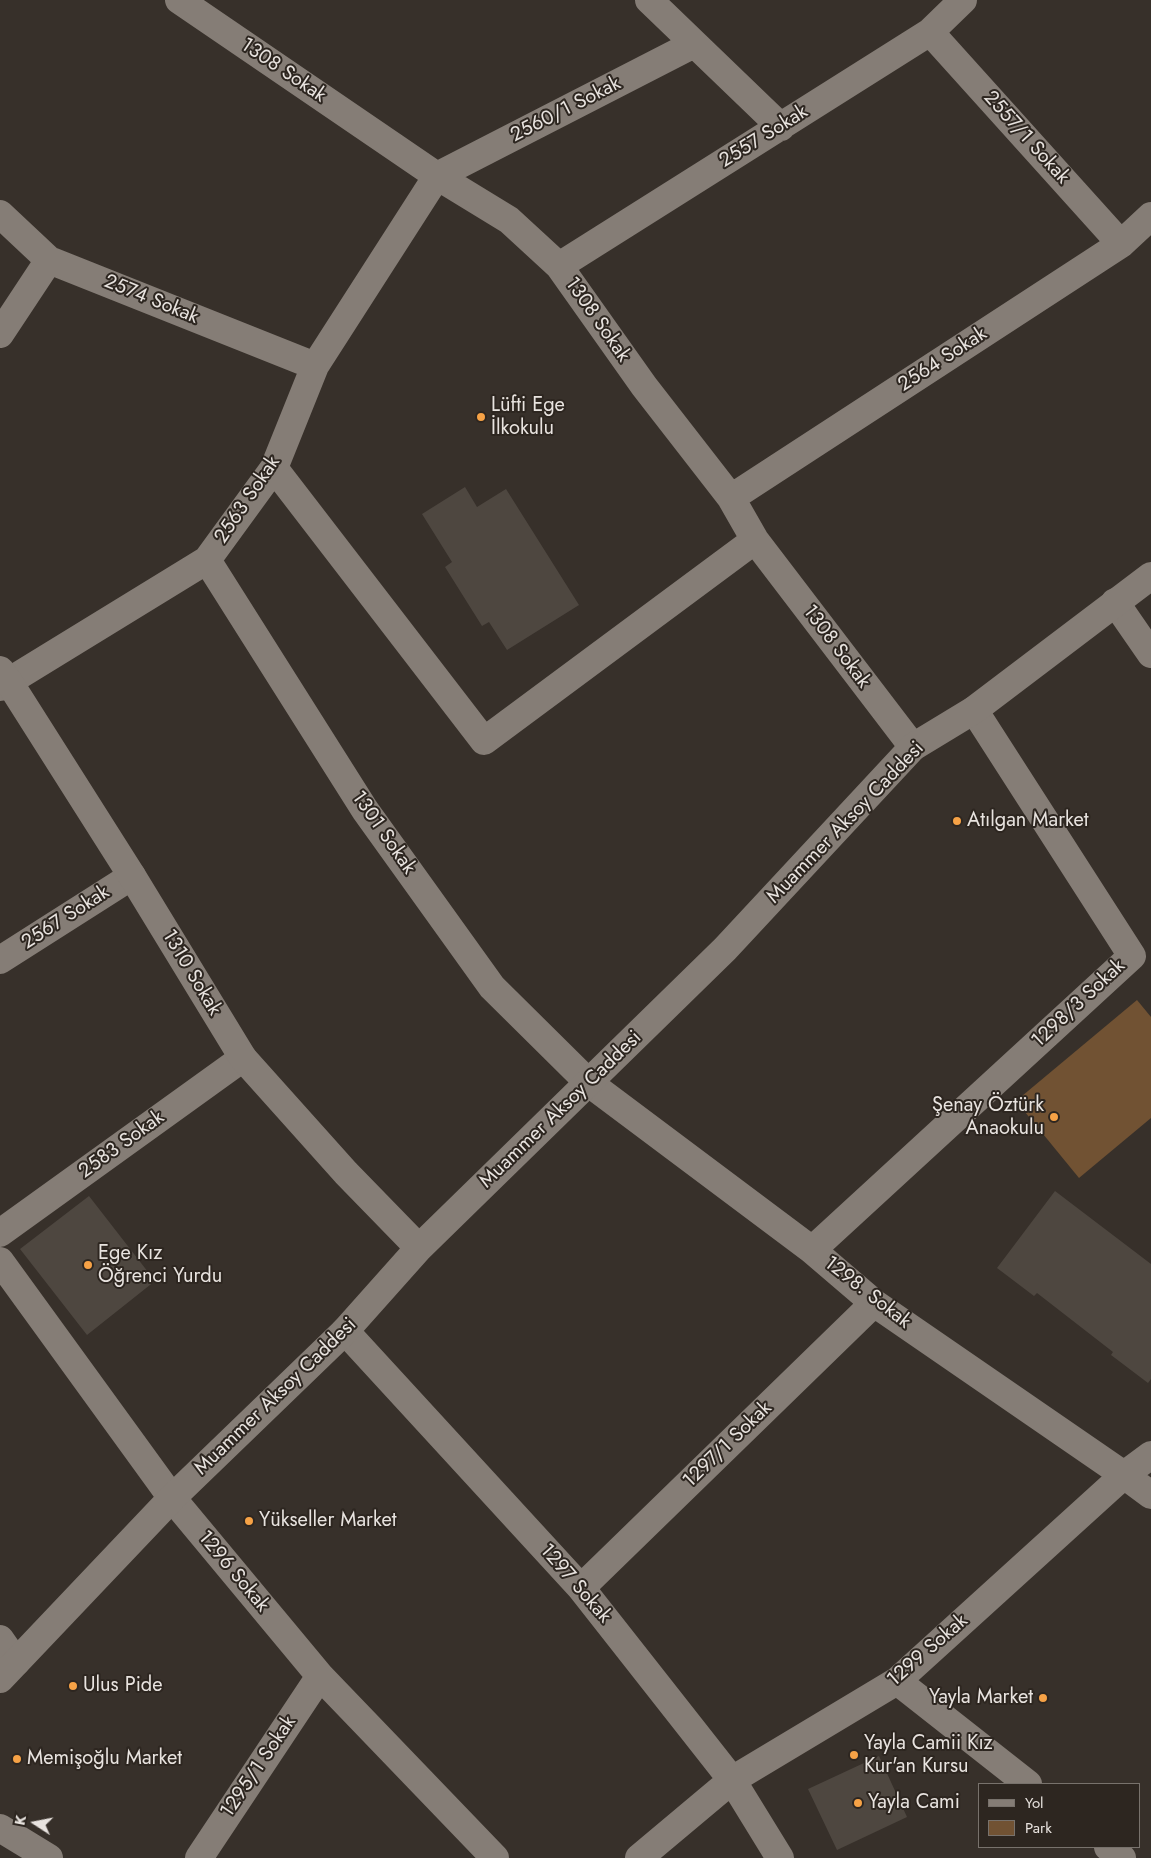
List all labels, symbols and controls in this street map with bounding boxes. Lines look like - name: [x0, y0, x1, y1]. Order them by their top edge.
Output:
- street label: 1308 Sokak: [236, 34, 330, 108]
- street label: 2560/1 Sokak: [507, 72, 625, 148]
- street label: 2557/1 Sokak: [978, 87, 1074, 189]
- street label: 2557 Sokak: [715, 100, 813, 174]
- street label: 2574 Sokak: [100, 270, 202, 330]
- street label: 1308 Sokak: [559, 273, 635, 367]
- street label: 2564 Sokak: [894, 322, 992, 398]
- place label: Lüfti Ege İlkokulu: [491, 394, 565, 441]
- marker: Lüfti Ege İlkokulu: [475, 411, 487, 423]
- street label: 2563 Sokak: [210, 452, 286, 548]
- street label: 1308 Sokak: [797, 601, 875, 693]
- street label: Muammer Aksoy Caddesi: [762, 737, 930, 909]
- street label: 1301 Sokak: [346, 787, 420, 879]
- place label: Atılgan Market: [967, 809, 1089, 833]
- marker: Atılgan Market: [951, 815, 963, 827]
- street label: 2567 Sokak: [18, 881, 114, 955]
- street label: 1310 Sokak: [156, 926, 226, 1020]
- street label: 1298/3 Sokak: [1027, 955, 1131, 1053]
- street label: Muammer Aksoy Caddesi: [475, 1026, 647, 1194]
- place label: Şenay Öztürk Anaokulu: [932, 1094, 1044, 1141]
- street label: 2583 Sokak: [75, 1106, 169, 1184]
- marker: Şenay Öztürk Anaokulu: [1048, 1111, 1060, 1123]
- place label: Ege Kız Öğrenci Yurdu: [98, 1242, 222, 1289]
- street label: 1298. Sokak: [819, 1252, 915, 1334]
- marker: Ege Kız Öğrenci Yurdu: [82, 1259, 94, 1271]
- street label: Muammer Aksoy Caddesi: [190, 1313, 362, 1481]
- street label: 1297/1 Sokak: [679, 1397, 777, 1493]
- place label: Yükseller Market: [259, 1509, 397, 1533]
- marker: Yükseller Market: [243, 1515, 255, 1527]
- street label: 1296 Sokak: [192, 1527, 274, 1617]
- street label: 1297 Sokak: [534, 1540, 616, 1628]
- street label: 1299 Sokak: [883, 1610, 973, 1692]
- place label: Ulus Pide: [83, 1674, 163, 1698]
- marker: Ulus Pide: [67, 1680, 79, 1692]
- place label: Yayla Market: [929, 1686, 1033, 1710]
- marker: Yayla Market: [1037, 1692, 1049, 1704]
- street label: 1295/1 Sokak: [216, 1712, 302, 1822]
- place label: Yayla Camii Kız Kur'an Kursu: [864, 1732, 993, 1779]
- place label: Memişoğlu Market: [27, 1747, 182, 1771]
- marker: Yayla Camii Kız Kur'an Kursu: [848, 1749, 860, 1761]
- marker: Memişoğlu Market: [11, 1753, 23, 1765]
- legend: [978, 1783, 1141, 1848]
- place label: Yayla Cami: [868, 1791, 960, 1815]
- text: Yol: [1025, 1792, 1044, 1814]
- marker: Yayla Cami: [852, 1797, 864, 1809]
- north arrow: [10, 1798, 60, 1848]
- text: K: [10, 1813, 31, 1827]
- text: Park: [1025, 1817, 1052, 1839]

